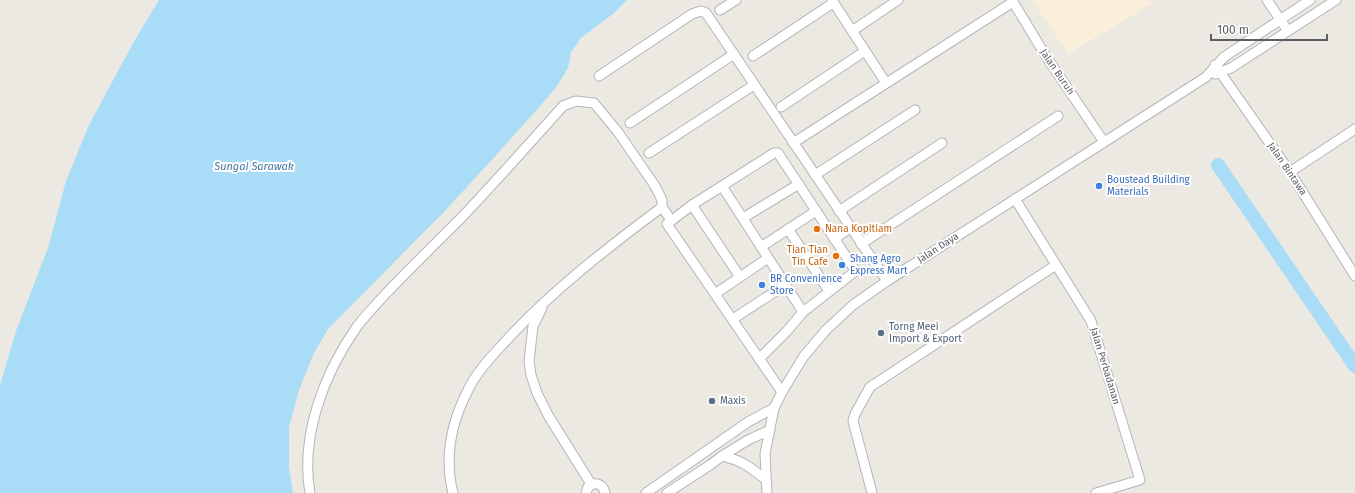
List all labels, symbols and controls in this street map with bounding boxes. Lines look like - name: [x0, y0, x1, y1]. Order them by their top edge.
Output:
- scale bar: [1211, 16, 1327, 42]
- text: 100 m: [1217, 23, 1249, 37]
- street label: Jalan Buruh: [1037, 47, 1077, 97]
- street label: Jalan Bintawa: [1265, 140, 1309, 198]
- water label: Sungai Sarawak: [213, 160, 294, 173]
- place label: Boustead Building Materials: [1107, 174, 1191, 198]
- marker: Boustead Building Materials: [1094, 181, 1104, 191]
- place label: Nana Kopitiam: [825, 223, 892, 235]
- marker: Nana Kopitiam: [812, 224, 822, 234]
- street label: Jalan Daya: [915, 230, 961, 266]
- place label: Tian Tian Tin Cafe: [787, 244, 828, 268]
- marker: Tian Tian Tin Cafe: [831, 251, 841, 261]
- place label: Shang Agro Express Mart: [850, 253, 908, 277]
- marker: Shang Agro Express Mart: [837, 260, 847, 270]
- place label: BR Convenience Store: [770, 273, 842, 297]
- marker: BR Convenience Store: [757, 280, 767, 290]
- place label: Torng Meei Import & Export: [889, 321, 962, 345]
- street label: Jalan Perbadanan: [1088, 326, 1122, 406]
- marker: Torng Meei Import & Export: [876, 328, 886, 338]
- place label: Maxis: [720, 395, 746, 407]
- marker: Maxis: [707, 396, 717, 406]

